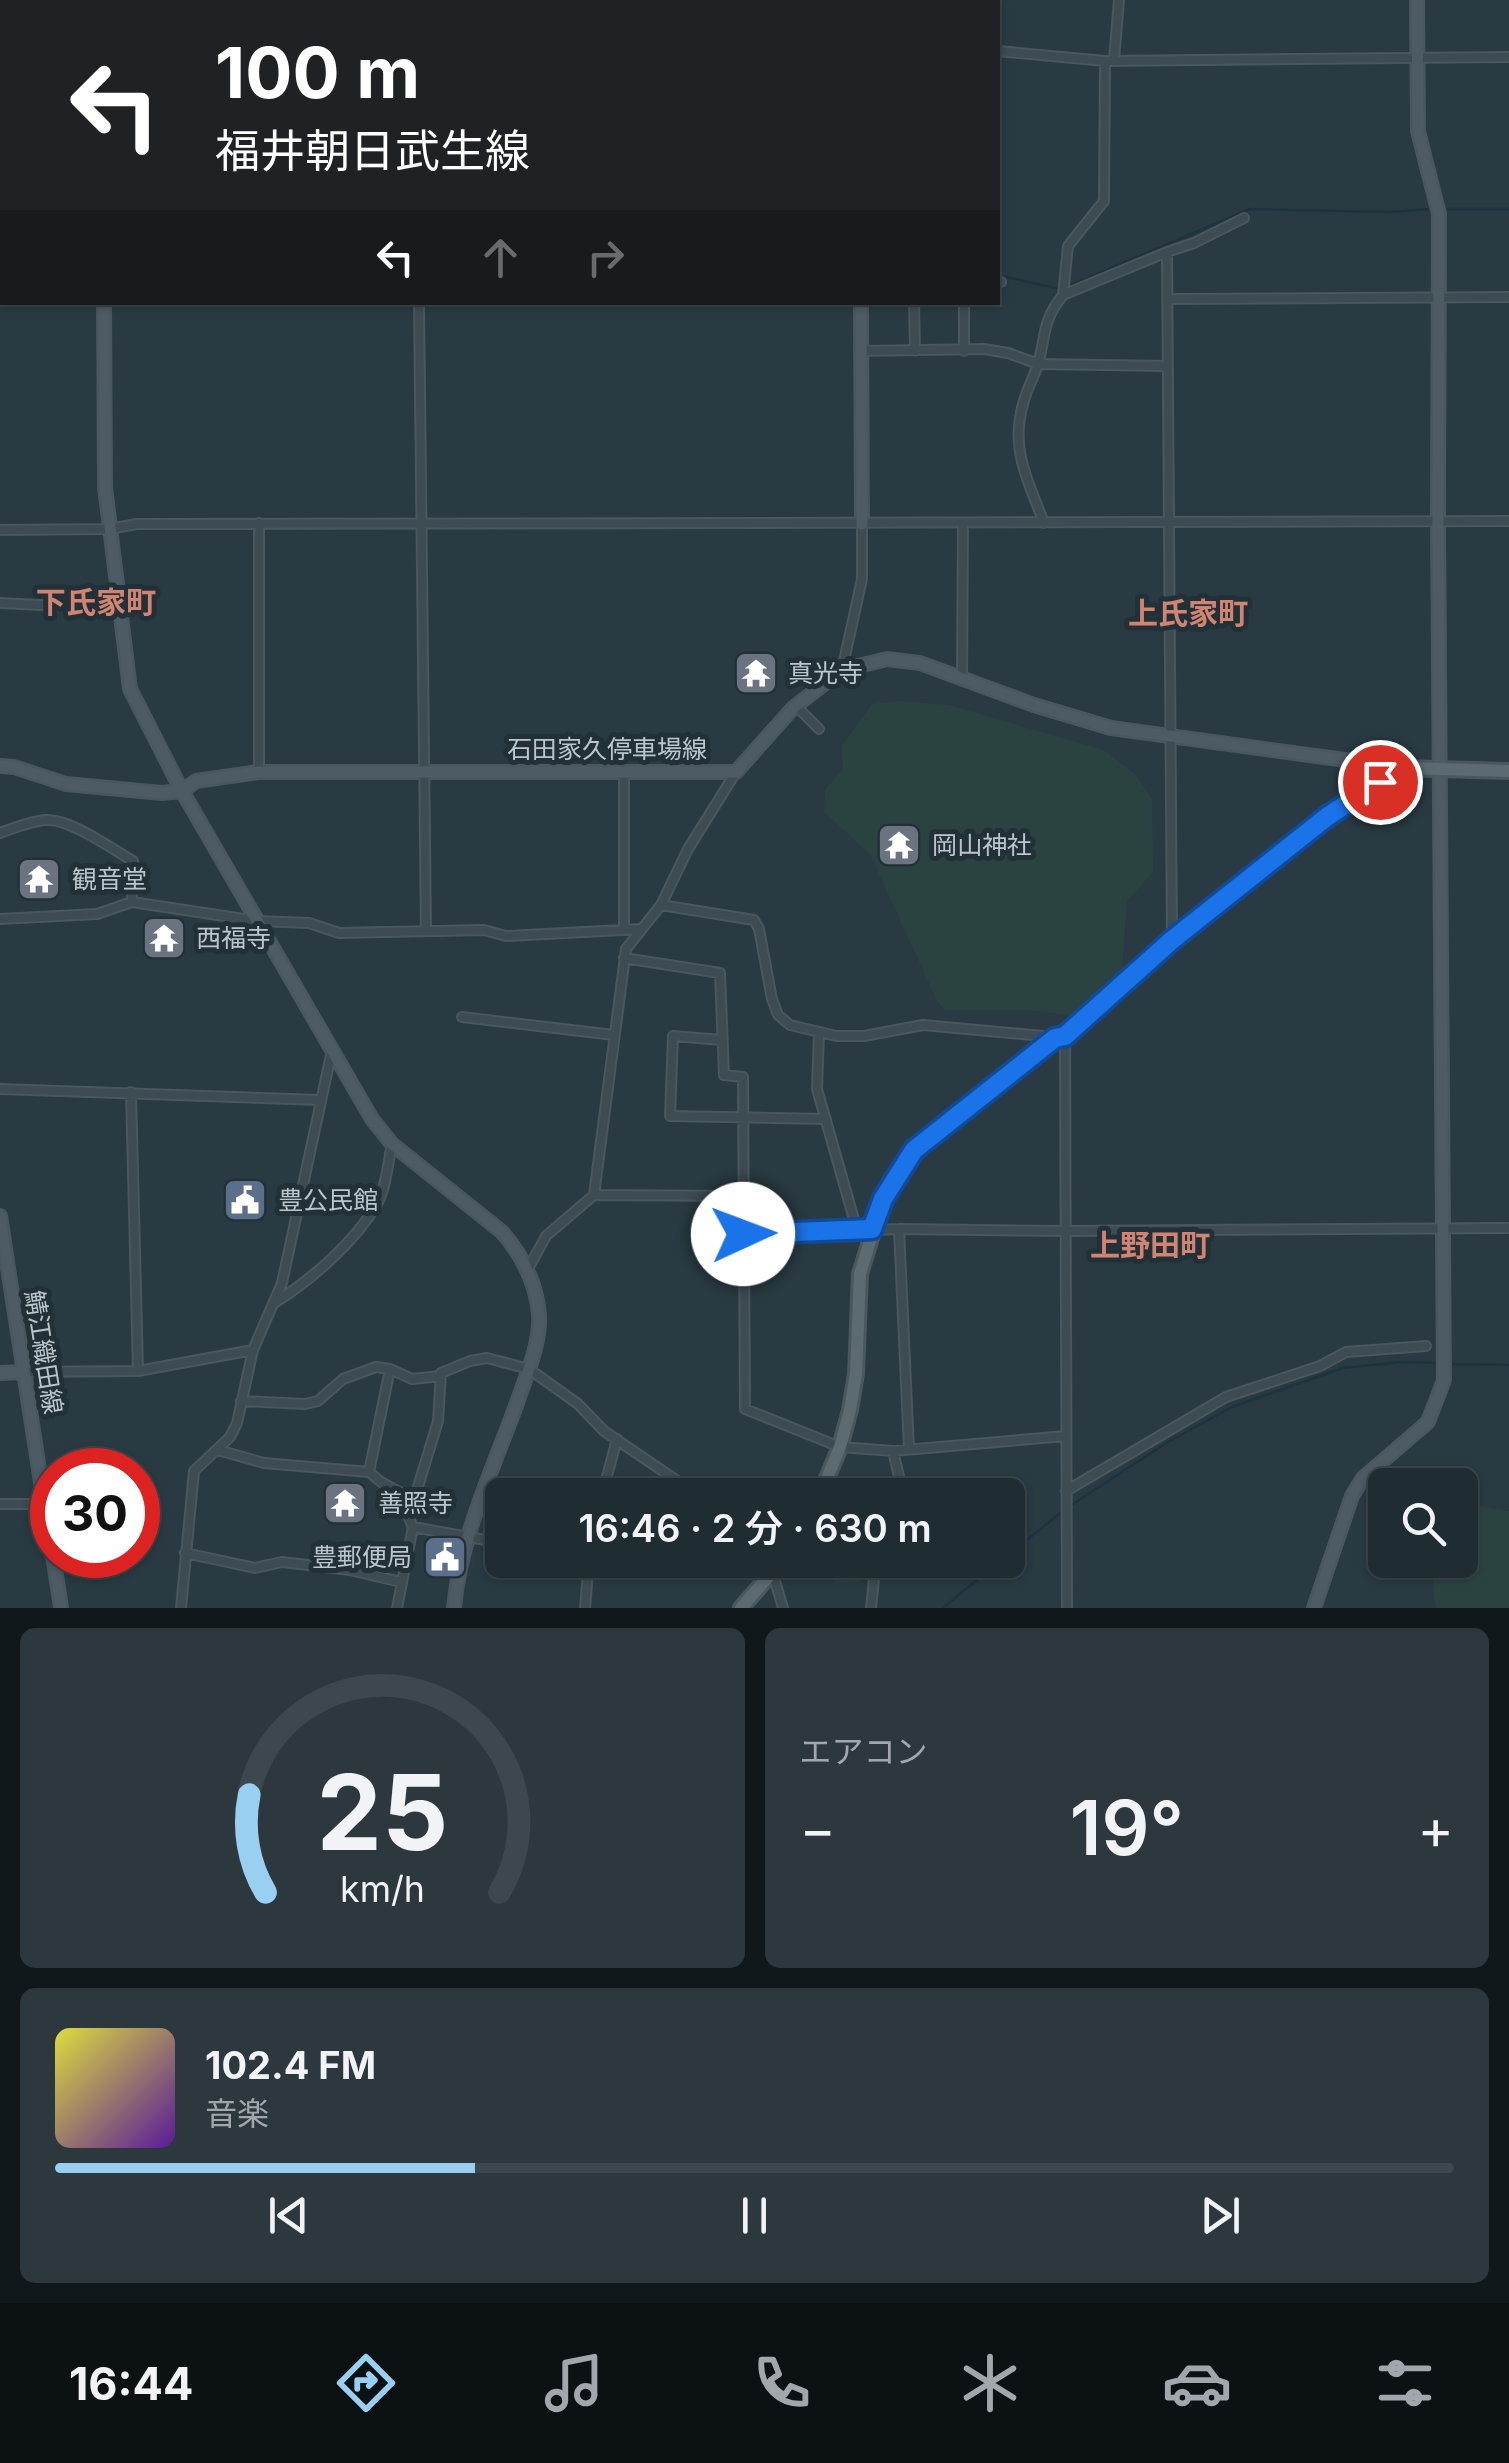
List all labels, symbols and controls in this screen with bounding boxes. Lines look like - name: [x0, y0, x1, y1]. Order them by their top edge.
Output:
- text: 100 m: [215, 30, 420, 115]
- icon: left: [50, 40, 180, 170]
- text: 福井朝日武生線: [215, 123, 530, 178]
- icon: left: [368, 230, 423, 285]
- icon: ahead: [473, 230, 528, 285]
- icon: right: [578, 230, 633, 285]
- district label: 下氏家町: [36, 584, 156, 620]
- district label: 上氏家町: [1128, 595, 1248, 631]
- temple icon: 真光寺: [733, 650, 779, 696]
- place label: 真光寺: [788, 658, 863, 688]
- street label: 石田家久停車場線: [507, 734, 707, 764]
- pin: [1338, 740, 1423, 825]
- icon: arrive: [1353, 755, 1408, 810]
- temple icon: 岡山神社: [876, 822, 922, 868]
- place label: 岡山神社: [932, 830, 1032, 860]
- temple icon: 観音堂: [16, 856, 62, 902]
- place label: 観音堂: [72, 864, 147, 894]
- temple icon: 西福寺: [141, 915, 187, 961]
- place label: 西福寺: [196, 923, 271, 953]
- public building icon: 豊公民館: [222, 1177, 268, 1223]
- position arrow: [691, 1182, 795, 1286]
- place label: 豊公民館: [278, 1185, 378, 1215]
- district label: 上野田町: [1090, 1227, 1210, 1263]
- street label: 鯖江織田線: [19, 1288, 69, 1416]
- speed limit sign: 30: [30, 1448, 160, 1578]
- map controls: [1368, 1468, 1478, 1578]
- button: search: [1368, 1468, 1478, 1578]
- temple icon: 善照寺: [322, 1480, 368, 1526]
- place label: 善照寺: [378, 1488, 453, 1518]
- text: 16:46 · 2 分 · 630 m: [578, 1505, 932, 1551]
- public building icon: 豊郵便局: [422, 1534, 468, 1580]
- place label: 豊郵便局: [312, 1542, 412, 1572]
- text: エアコン: [800, 1732, 928, 1771]
- text: 25: [316, 1749, 448, 1875]
- text: 19°: [1070, 1782, 1184, 1873]
- text: −: [800, 1796, 836, 1862]
- text: +: [1418, 1796, 1454, 1862]
- text: km/h: [340, 1867, 425, 1911]
- text: 102.4 FM: [205, 2042, 376, 2088]
- text: 音楽: [205, 2094, 269, 2133]
- icon: previous: [261, 2188, 316, 2243]
- icon: pause: [727, 2188, 782, 2243]
- icon: next: [1193, 2188, 1248, 2243]
- icon: directions: [331, 2348, 401, 2418]
- icon: music: [539, 2348, 609, 2418]
- icon: phone: [747, 2348, 817, 2418]
- icon: climate: [955, 2348, 1025, 2418]
- icon: car: [1162, 2348, 1232, 2418]
- icon: filters: [1370, 2348, 1440, 2418]
- text: 16:44: [69, 2356, 193, 2411]

